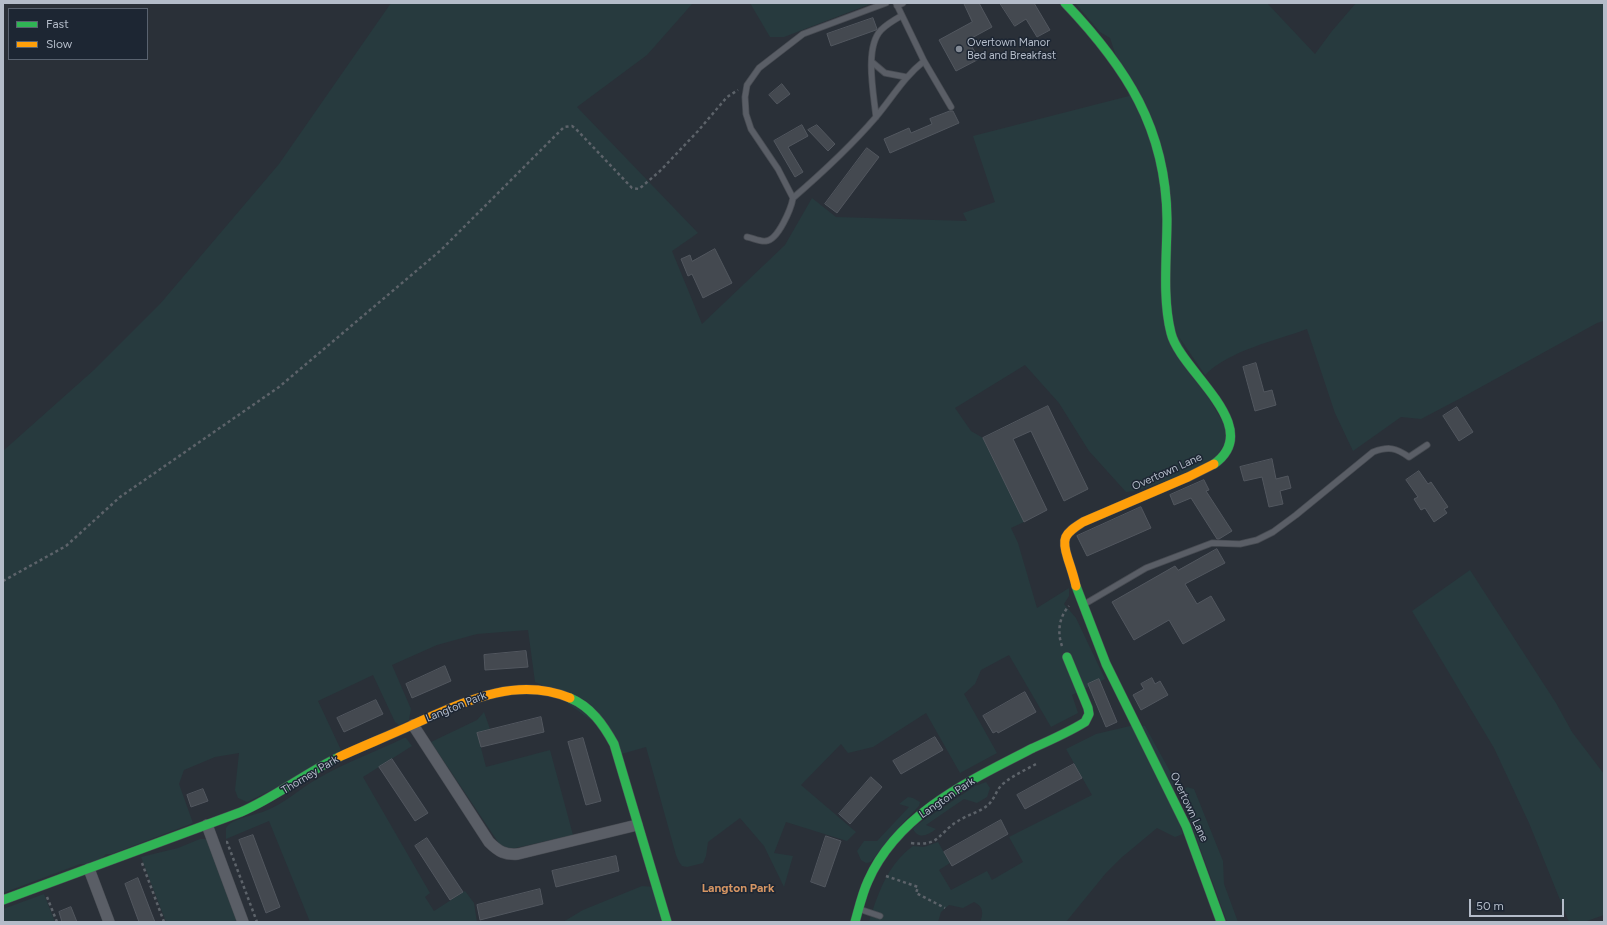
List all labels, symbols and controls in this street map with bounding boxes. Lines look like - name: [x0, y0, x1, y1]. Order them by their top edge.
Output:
- legend: [8, 8, 148, 60]
- text: Fast: [46, 17, 69, 31]
- place label: Overtown Manor Bed and Breakfast: [967, 36, 1056, 62]
- text: Slow: [46, 37, 72, 51]
- marker: Overtown Manor Bed and Breakfast: [954, 44, 964, 54]
- street label: Overtown Lane: [1130, 451, 1204, 493]
- street label: Langton Park: [424, 689, 488, 725]
- street label: Thorney Park: [279, 753, 341, 797]
- street label: Overtown Lane: [1167, 770, 1211, 844]
- street label: Langton Park: [917, 775, 977, 821]
- district label: Langton Park: [702, 881, 774, 895]
- scale bar: [1471, 891, 1566, 917]
- text: 50 m: [1476, 899, 1504, 913]

